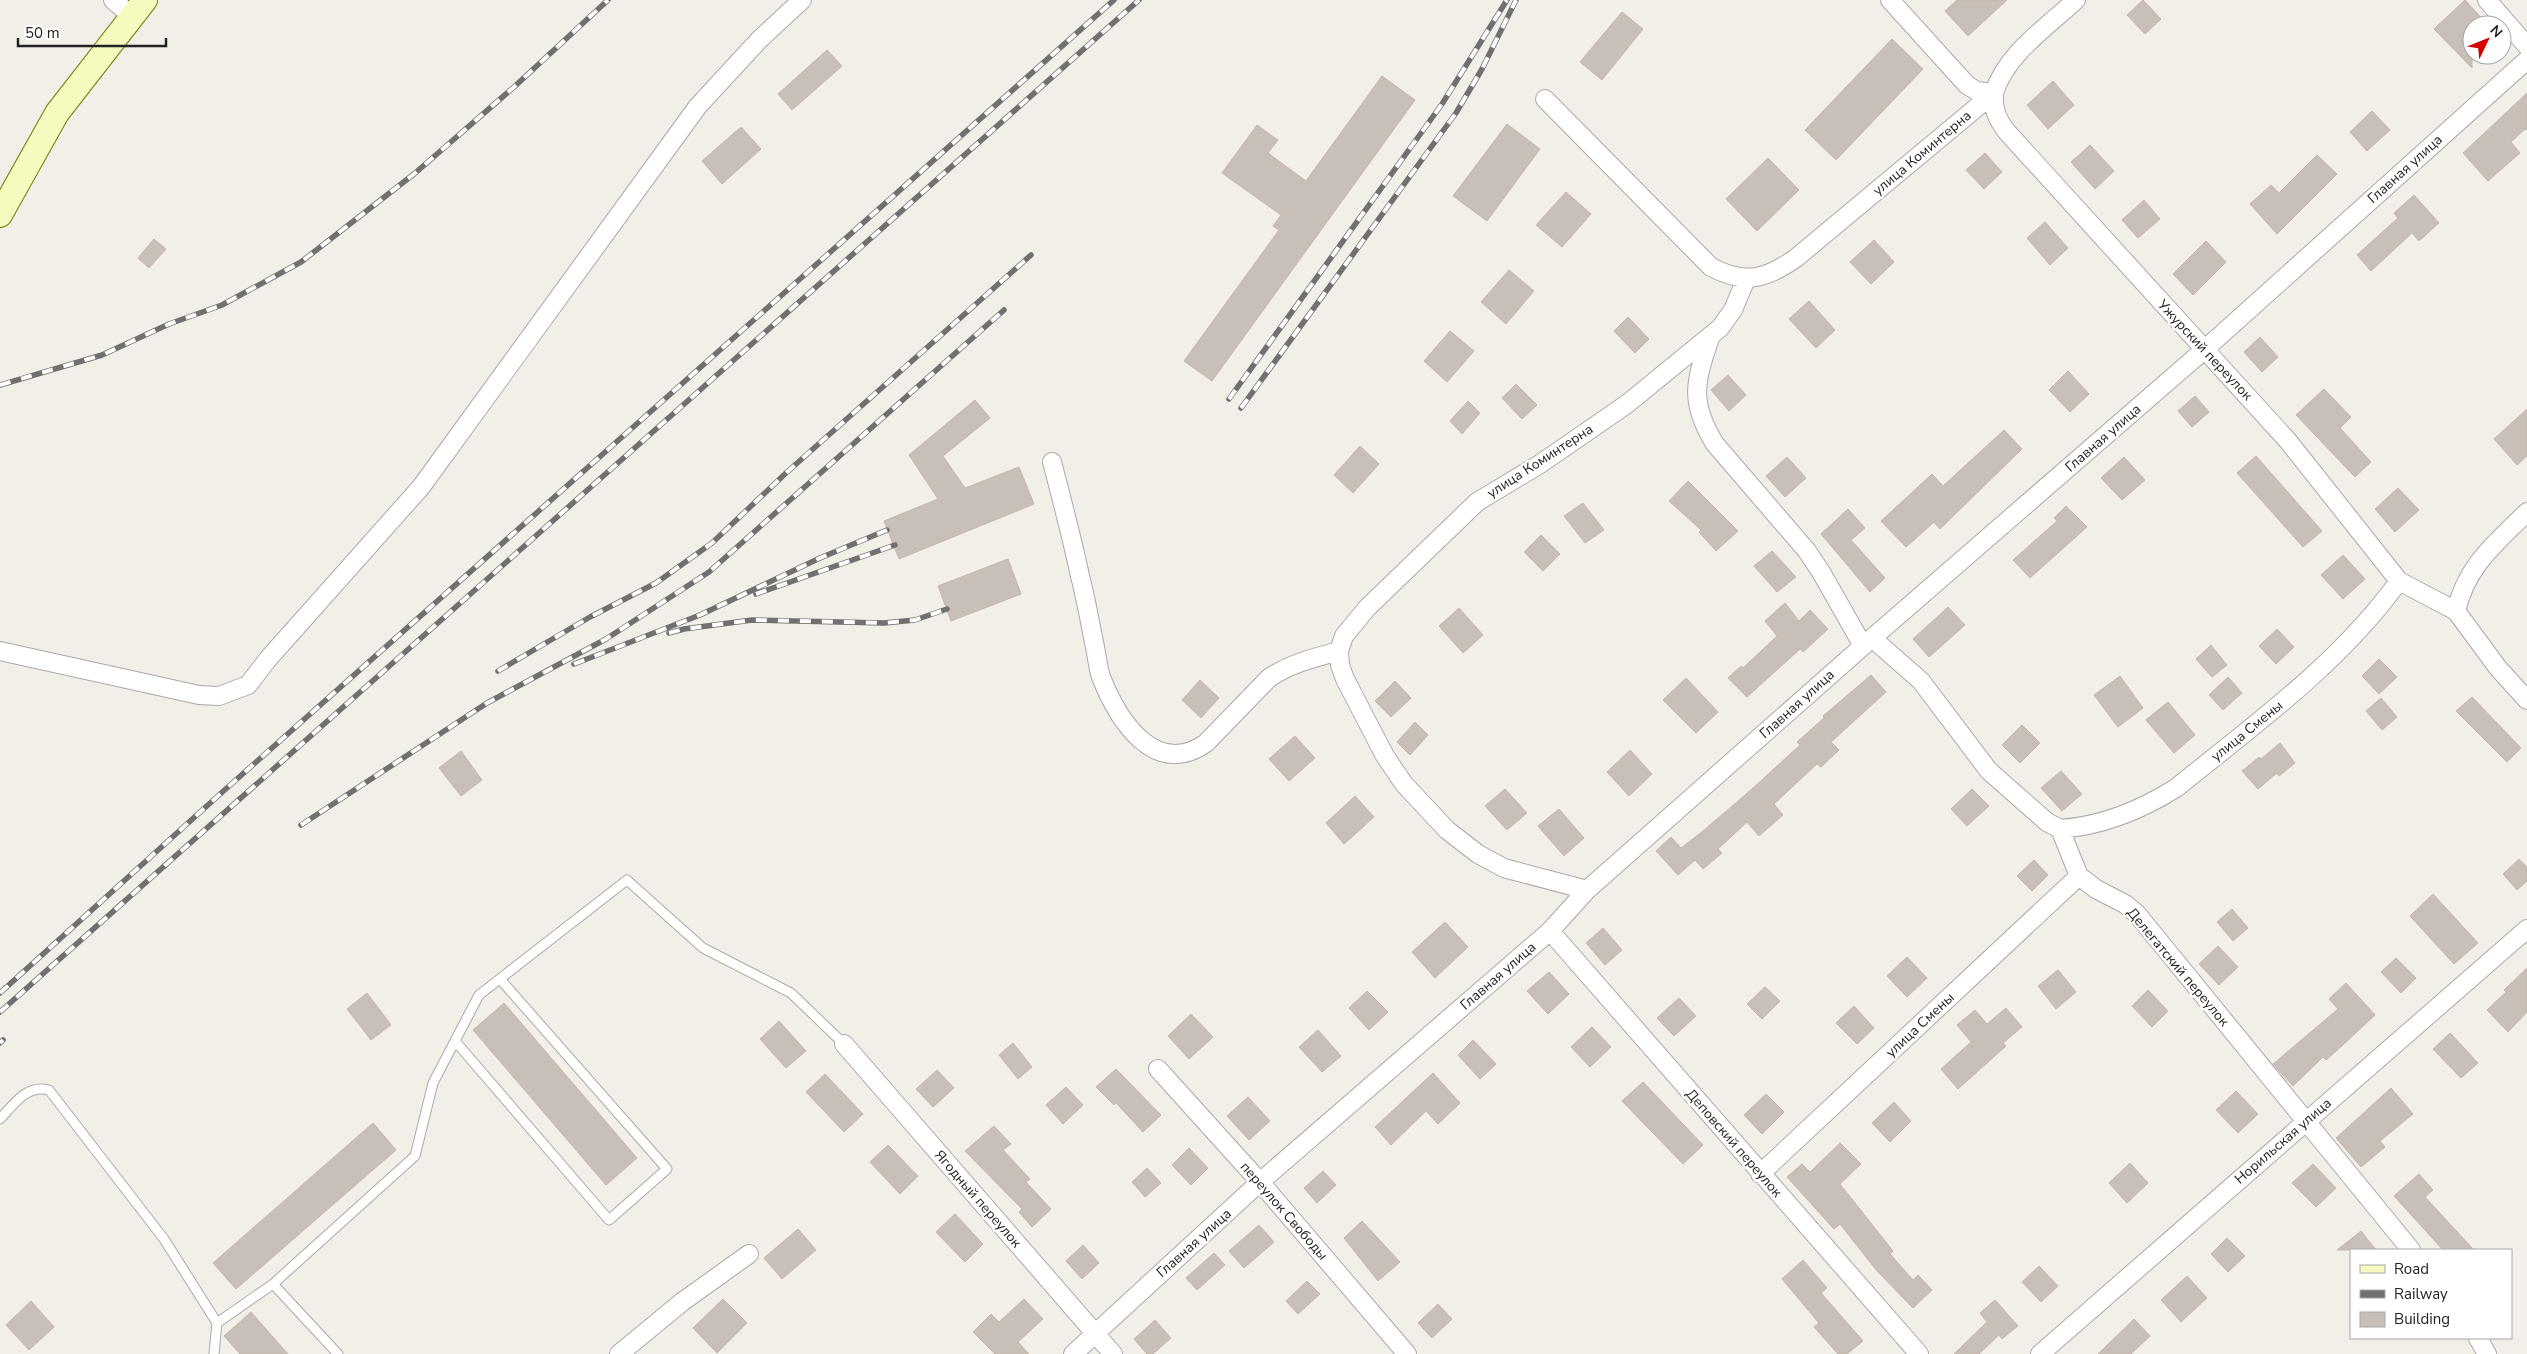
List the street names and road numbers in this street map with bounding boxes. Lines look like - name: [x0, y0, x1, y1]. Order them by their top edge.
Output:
- street label: улица Коминтерна: [1869, 106, 1975, 200]
- street label: Главная улица: [2363, 130, 2447, 208]
- street label: Ужурский переулок: [2153, 295, 2257, 405]
- street label: Главная улица: [2061, 400, 2145, 476]
- street label: улица Коминтерна: [1483, 420, 1597, 502]
- street label: Главная улица: [1755, 665, 1839, 743]
- street label: улица Смены: [2207, 696, 2287, 766]
- street label: Делегатский переулок: [2123, 904, 2234, 1031]
- street label: Главная улица: [1456, 938, 1540, 1014]
- street label: улица Смены: [1882, 988, 1958, 1062]
- street label: Деповский переулок: [1682, 1085, 1787, 1202]
- street label: Норильская улица: [2231, 1094, 2335, 1188]
- street label: Ягодный переулок: [930, 1146, 1026, 1252]
- street label: переулок Свободы: [1236, 1158, 1332, 1264]
- street label: Главная улица: [1152, 1204, 1236, 1282]

